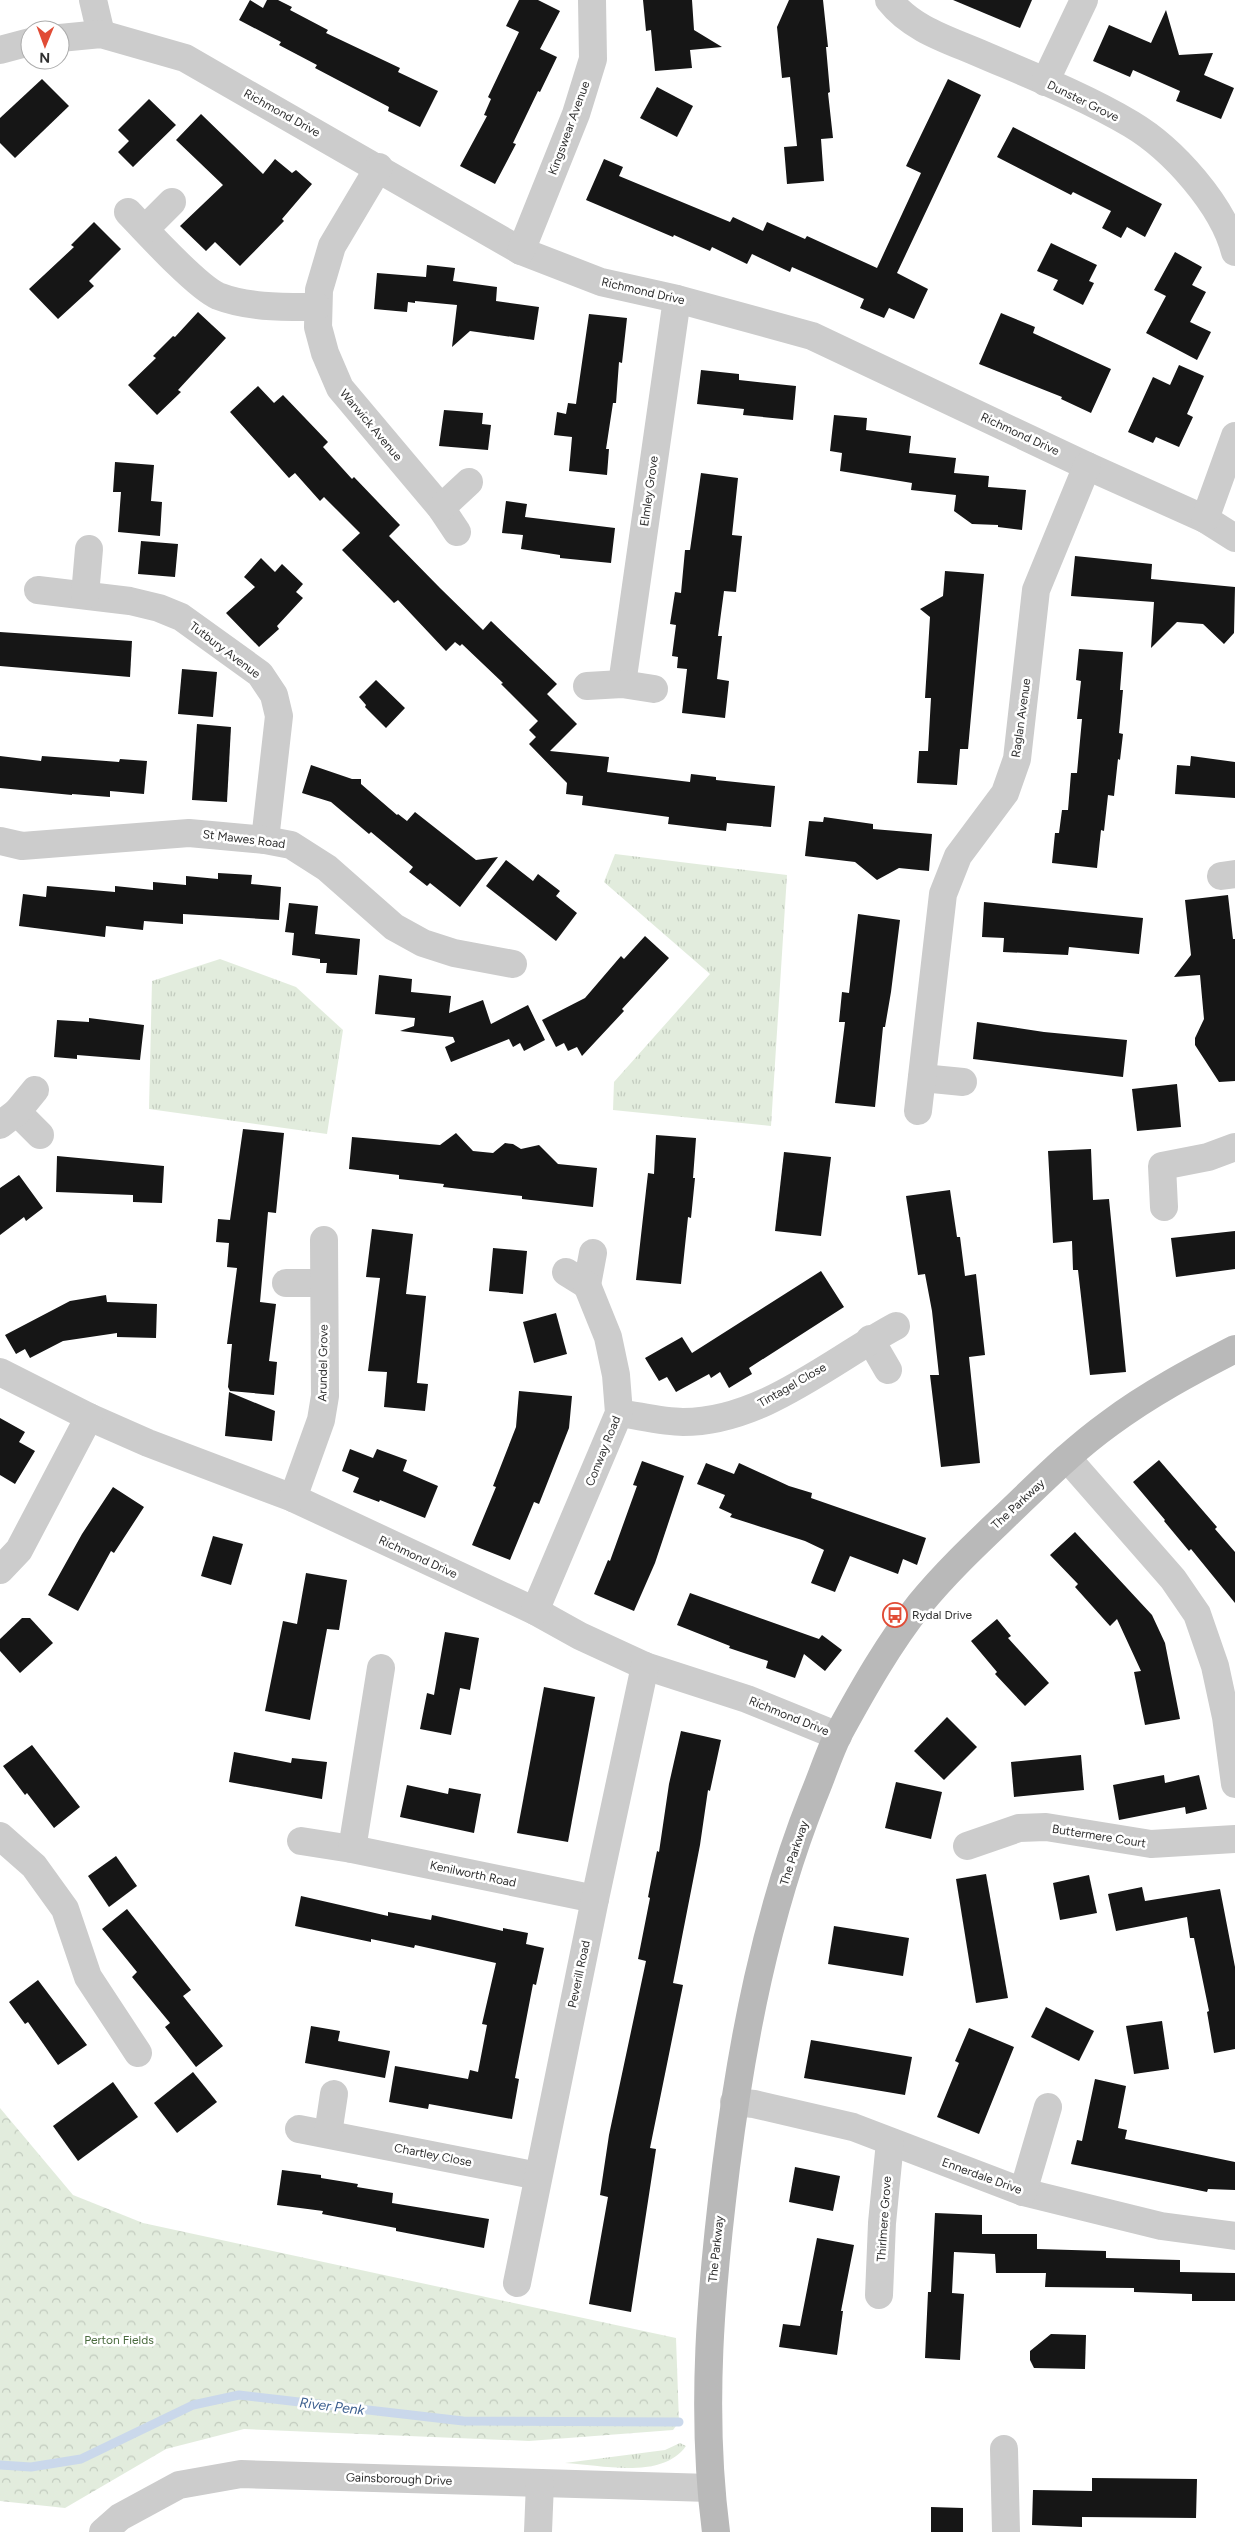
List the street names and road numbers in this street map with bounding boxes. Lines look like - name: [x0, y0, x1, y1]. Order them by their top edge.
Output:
- street label: Dunster Grove: [1045, 78, 1121, 125]
- street label: Kingswear Avenue: [545, 79, 593, 177]
- street label: Richmond Drive: [241, 86, 323, 140]
- street label: Richmond Drive: [600, 275, 686, 307]
- street label: Warwick Avenue: [337, 386, 405, 464]
- street label: Richmond Drive: [978, 410, 1062, 459]
- street label: Elmley Grove: [637, 454, 661, 527]
- street label: Tutbury Avenue: [187, 619, 263, 681]
- street label: Raglan Avenue: [1009, 677, 1034, 758]
- street label: St Mawes Road: [202, 827, 286, 851]
- street label: Arundel Grove: [315, 1324, 331, 1402]
- street label: Tintagel Close: [755, 1360, 829, 1410]
- street label: Conway Road: [583, 1414, 623, 1488]
- street label: The Parkway: [989, 1475, 1048, 1532]
- street label: Richmond Drive: [376, 1533, 460, 1582]
- street label: Richmond Drive: [747, 1694, 831, 1739]
- street label: The Parkway: [777, 1818, 811, 1887]
- street label: Buttermere Court: [1051, 1822, 1147, 1850]
- street label: Kenilworth Road: [429, 1858, 517, 1890]
- street label: Peverill Road: [565, 1939, 593, 2009]
- street label: Chartley Close: [393, 2141, 473, 2169]
- street label: Ennerdale Drive: [940, 2155, 1024, 2197]
- street label: Thirlmere Grove: [874, 2175, 894, 2262]
- street label: The Parkway: [706, 2214, 727, 2283]
- street label: Gainsborough Drive: [346, 2470, 453, 2488]

